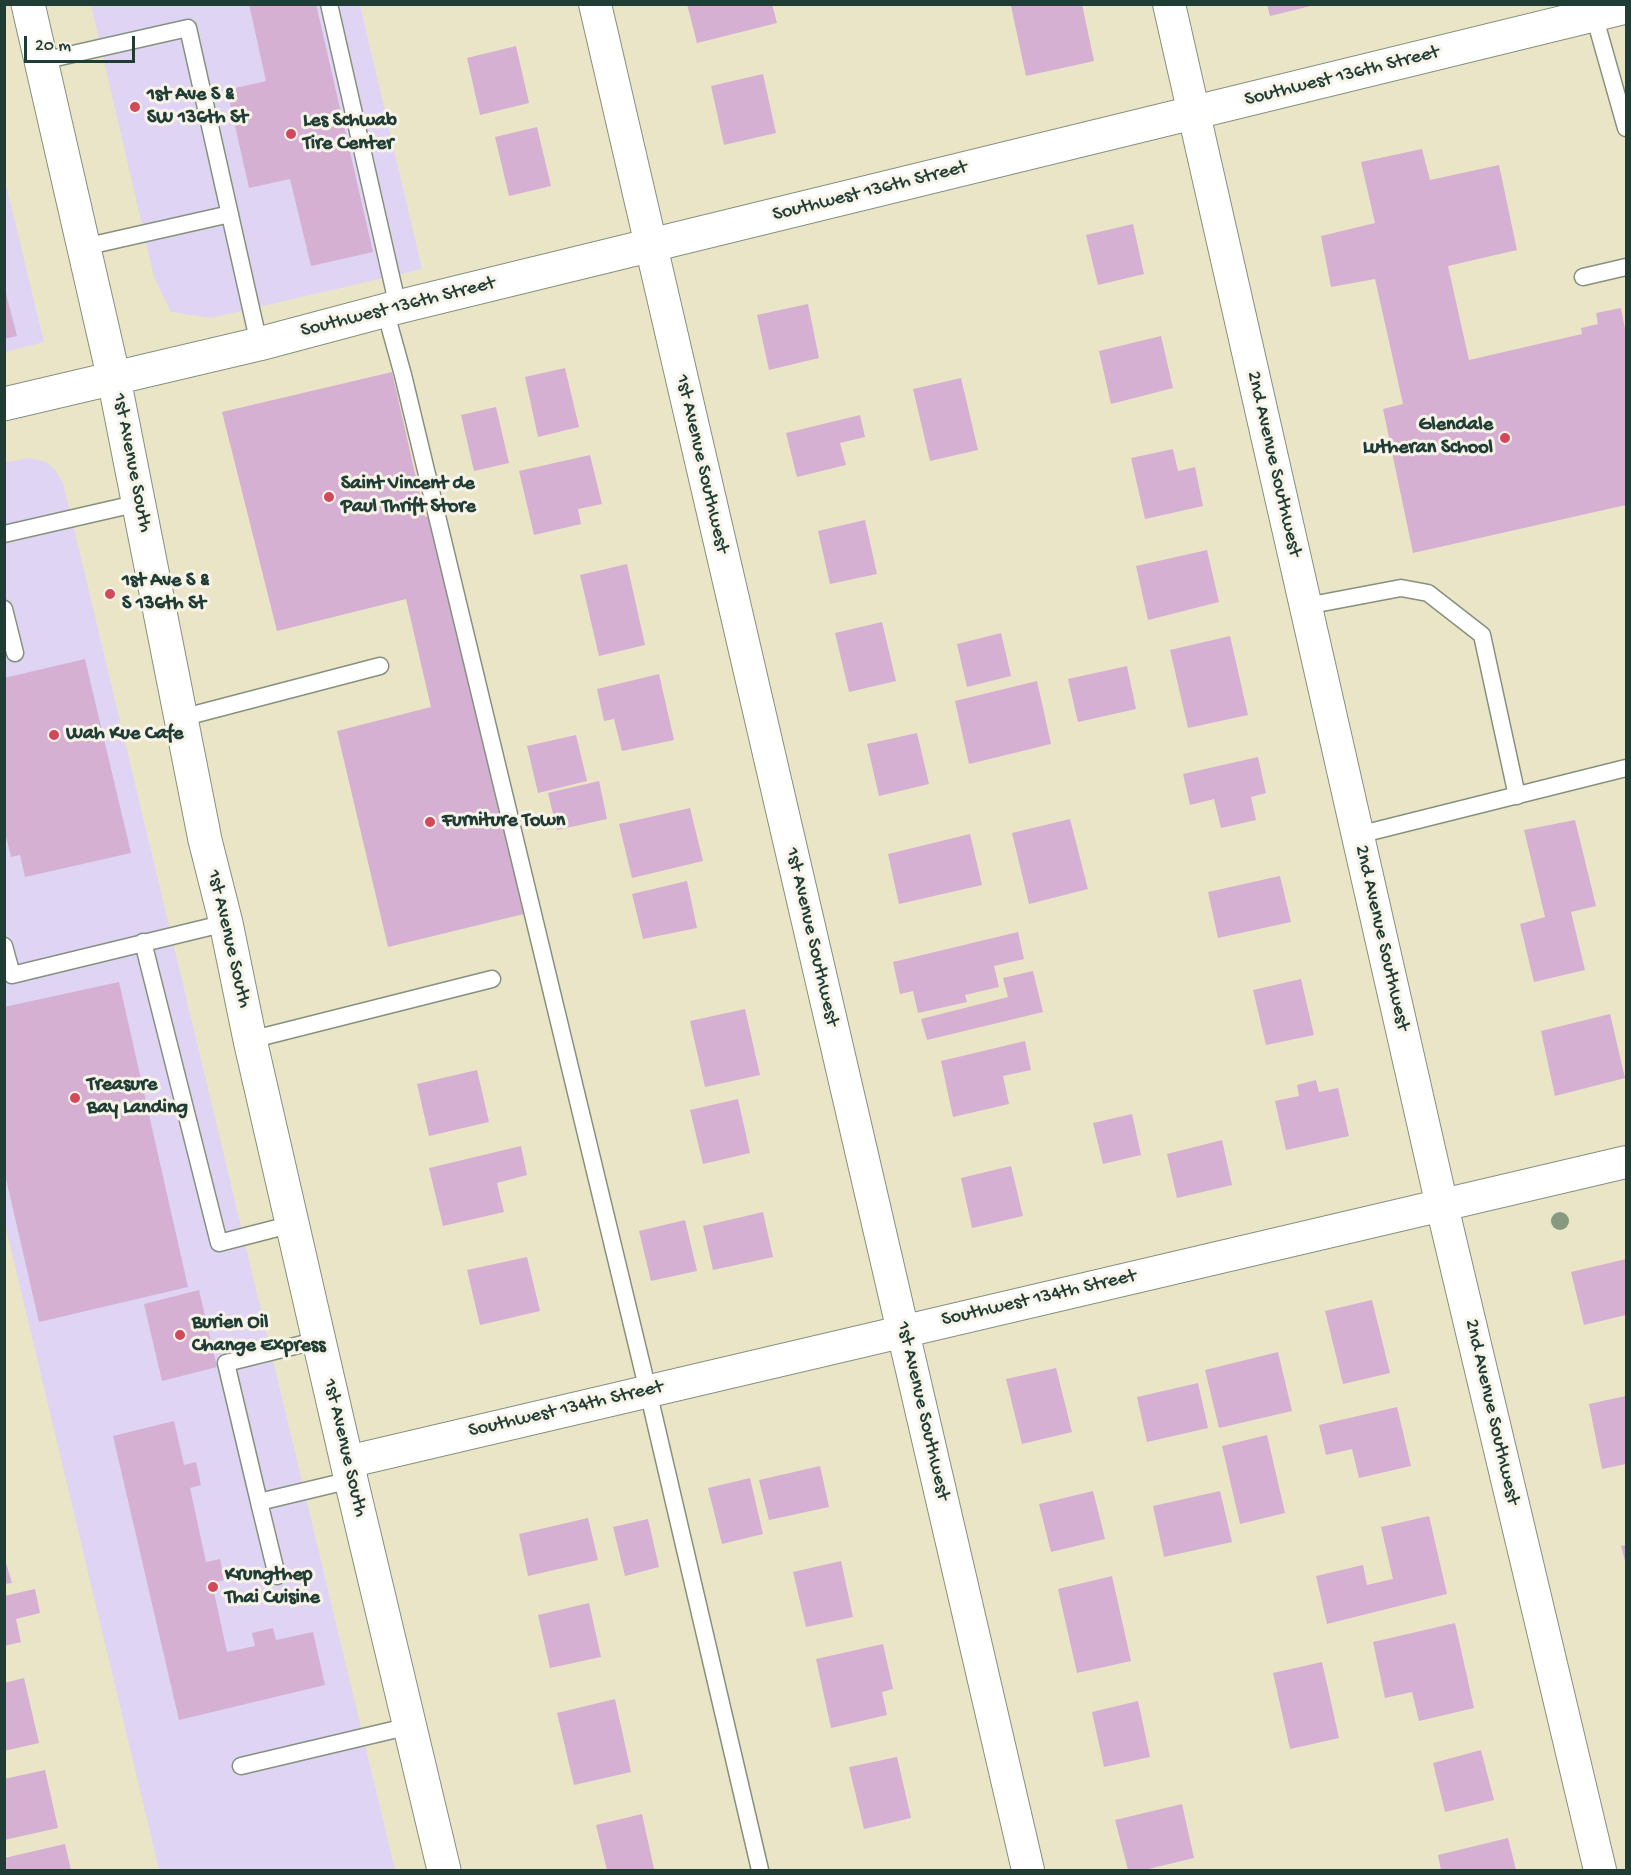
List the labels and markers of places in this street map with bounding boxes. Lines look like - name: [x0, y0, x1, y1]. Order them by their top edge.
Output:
- place label: 1st Ave S & SW 136th St: [147, 84, 248, 131]
- marker: 1st Ave S & SW 136th St: [128, 100, 142, 114]
- place label: Les Schwab Tire Center: [303, 110, 397, 157]
- marker: Les Schwab Tire Center: [284, 127, 298, 141]
- place label: Glendale Lutheran School: [1363, 414, 1493, 461]
- marker: Glendale Lutheran School: [1498, 431, 1512, 445]
- place label: Saint Vincent de Paul Thrift Store: [341, 473, 476, 520]
- marker: Saint Vincent de Paul Thrift Store: [322, 490, 336, 504]
- place label: 1st Ave S & S 136th St: [122, 570, 209, 617]
- marker: 1st Ave S & S 136th St: [103, 587, 117, 601]
- place label: Wah Kue Cafe: [66, 723, 183, 747]
- marker: Wah Kue Cafe: [47, 728, 61, 742]
- place label: Furniture Town: [442, 810, 565, 834]
- marker: Furniture Town: [423, 815, 437, 829]
- place label: Treasure Bay Landing: [87, 1074, 188, 1121]
- marker: Treasure Bay Landing: [68, 1091, 82, 1105]
- place label: Burien Oil Change Express: [192, 1312, 326, 1359]
- marker: Burien Oil Change Express: [173, 1328, 187, 1342]
- place label: Krungthep Thai Cuisine: [225, 1564, 320, 1611]
- marker: Krungthep Thai Cuisine: [206, 1580, 220, 1594]

